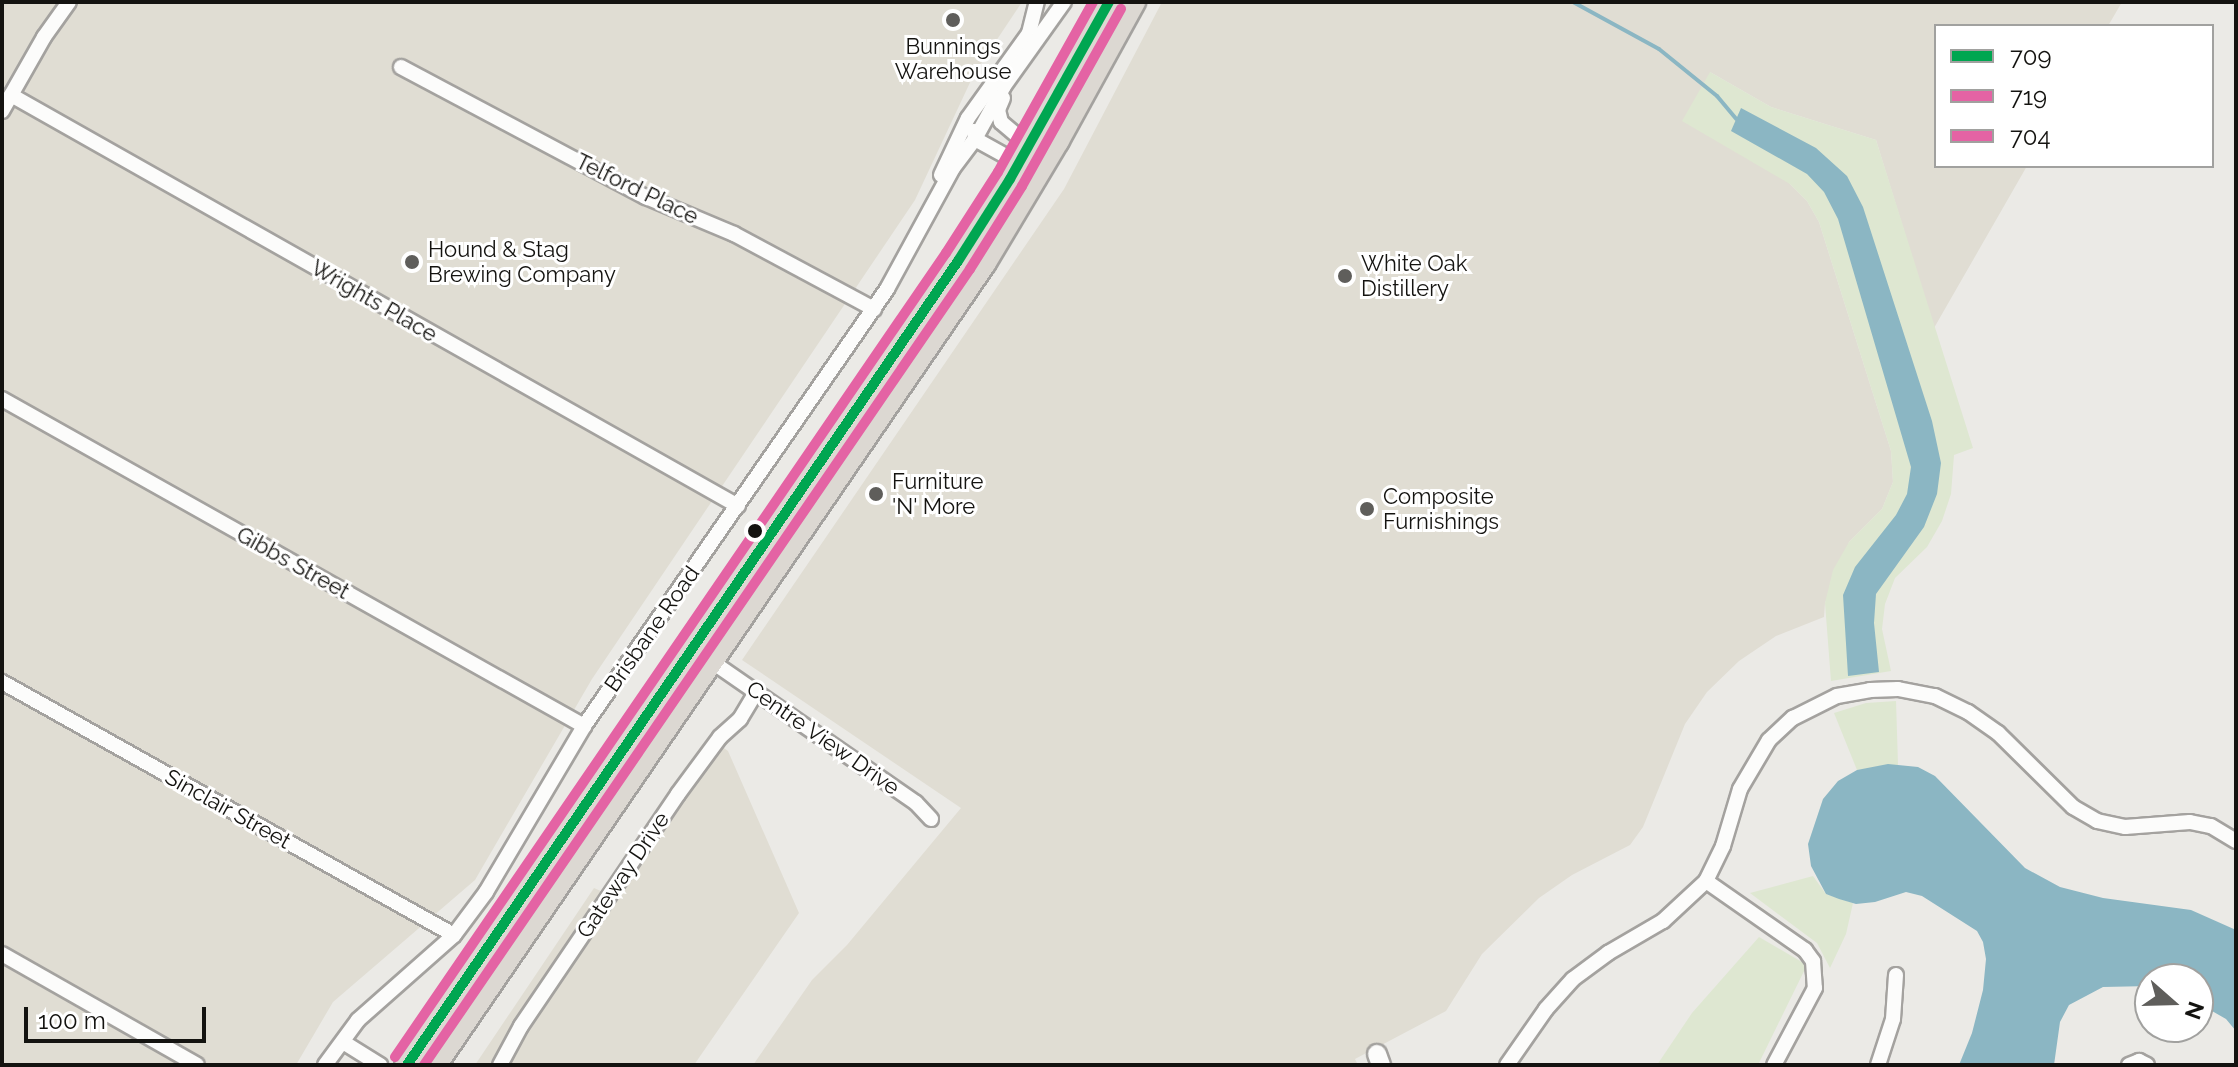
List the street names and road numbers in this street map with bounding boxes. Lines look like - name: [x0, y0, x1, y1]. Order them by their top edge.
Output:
- street label: Telford Place: [571, 148, 703, 230]
- street label: Wrights Place: [306, 254, 442, 348]
- street label: Gibbs Street: [232, 521, 354, 605]
- street label: Brisbane Road: [599, 561, 705, 697]
- street label: Centre View Drive: [741, 675, 905, 801]
- street label: Sinclair Street: [160, 763, 296, 855]
- street label: Gateway Drive: [571, 807, 675, 943]

